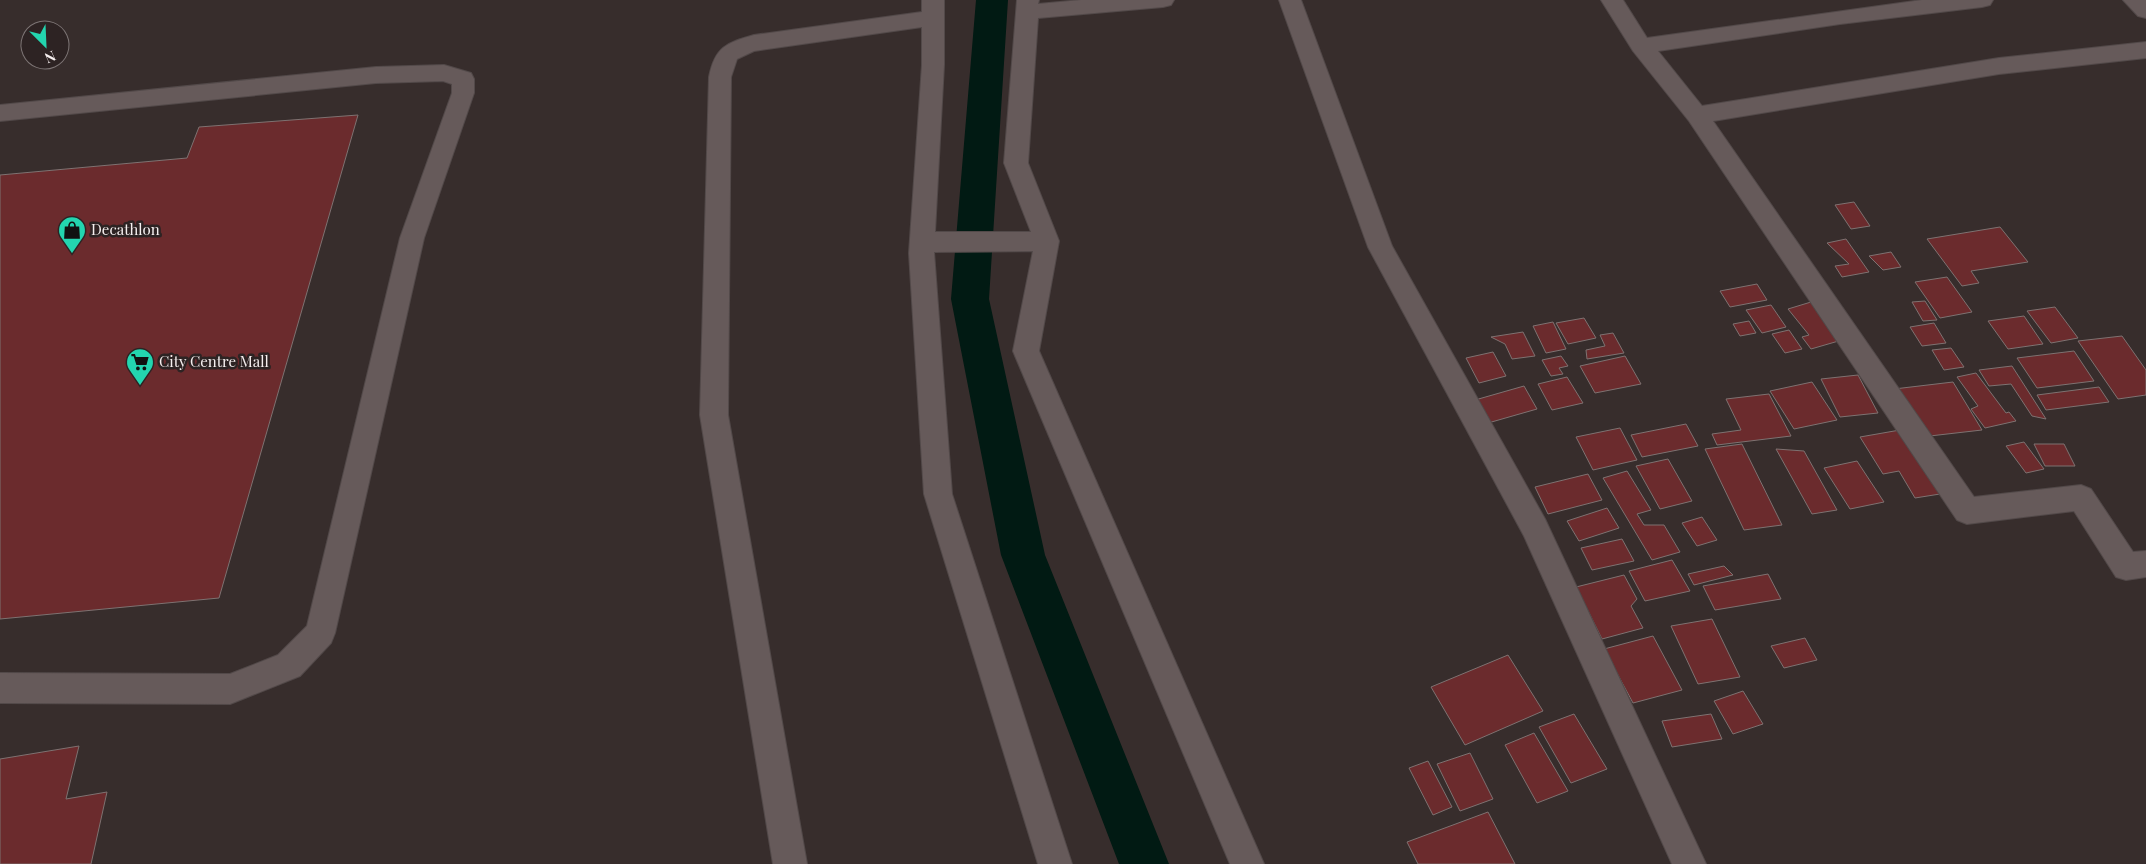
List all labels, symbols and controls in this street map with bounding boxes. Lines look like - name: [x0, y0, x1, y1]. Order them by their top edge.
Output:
- north arrow: [20, 20, 70, 70]
- text: N: [42, 47, 59, 68]
- shop icon: Decathlon: [57, 215, 87, 254]
- place label: Decathlon: [91, 219, 160, 239]
- supermarket icon: City Centre Mall: [125, 347, 155, 386]
- place label: City Centre Mall: [159, 351, 269, 371]

